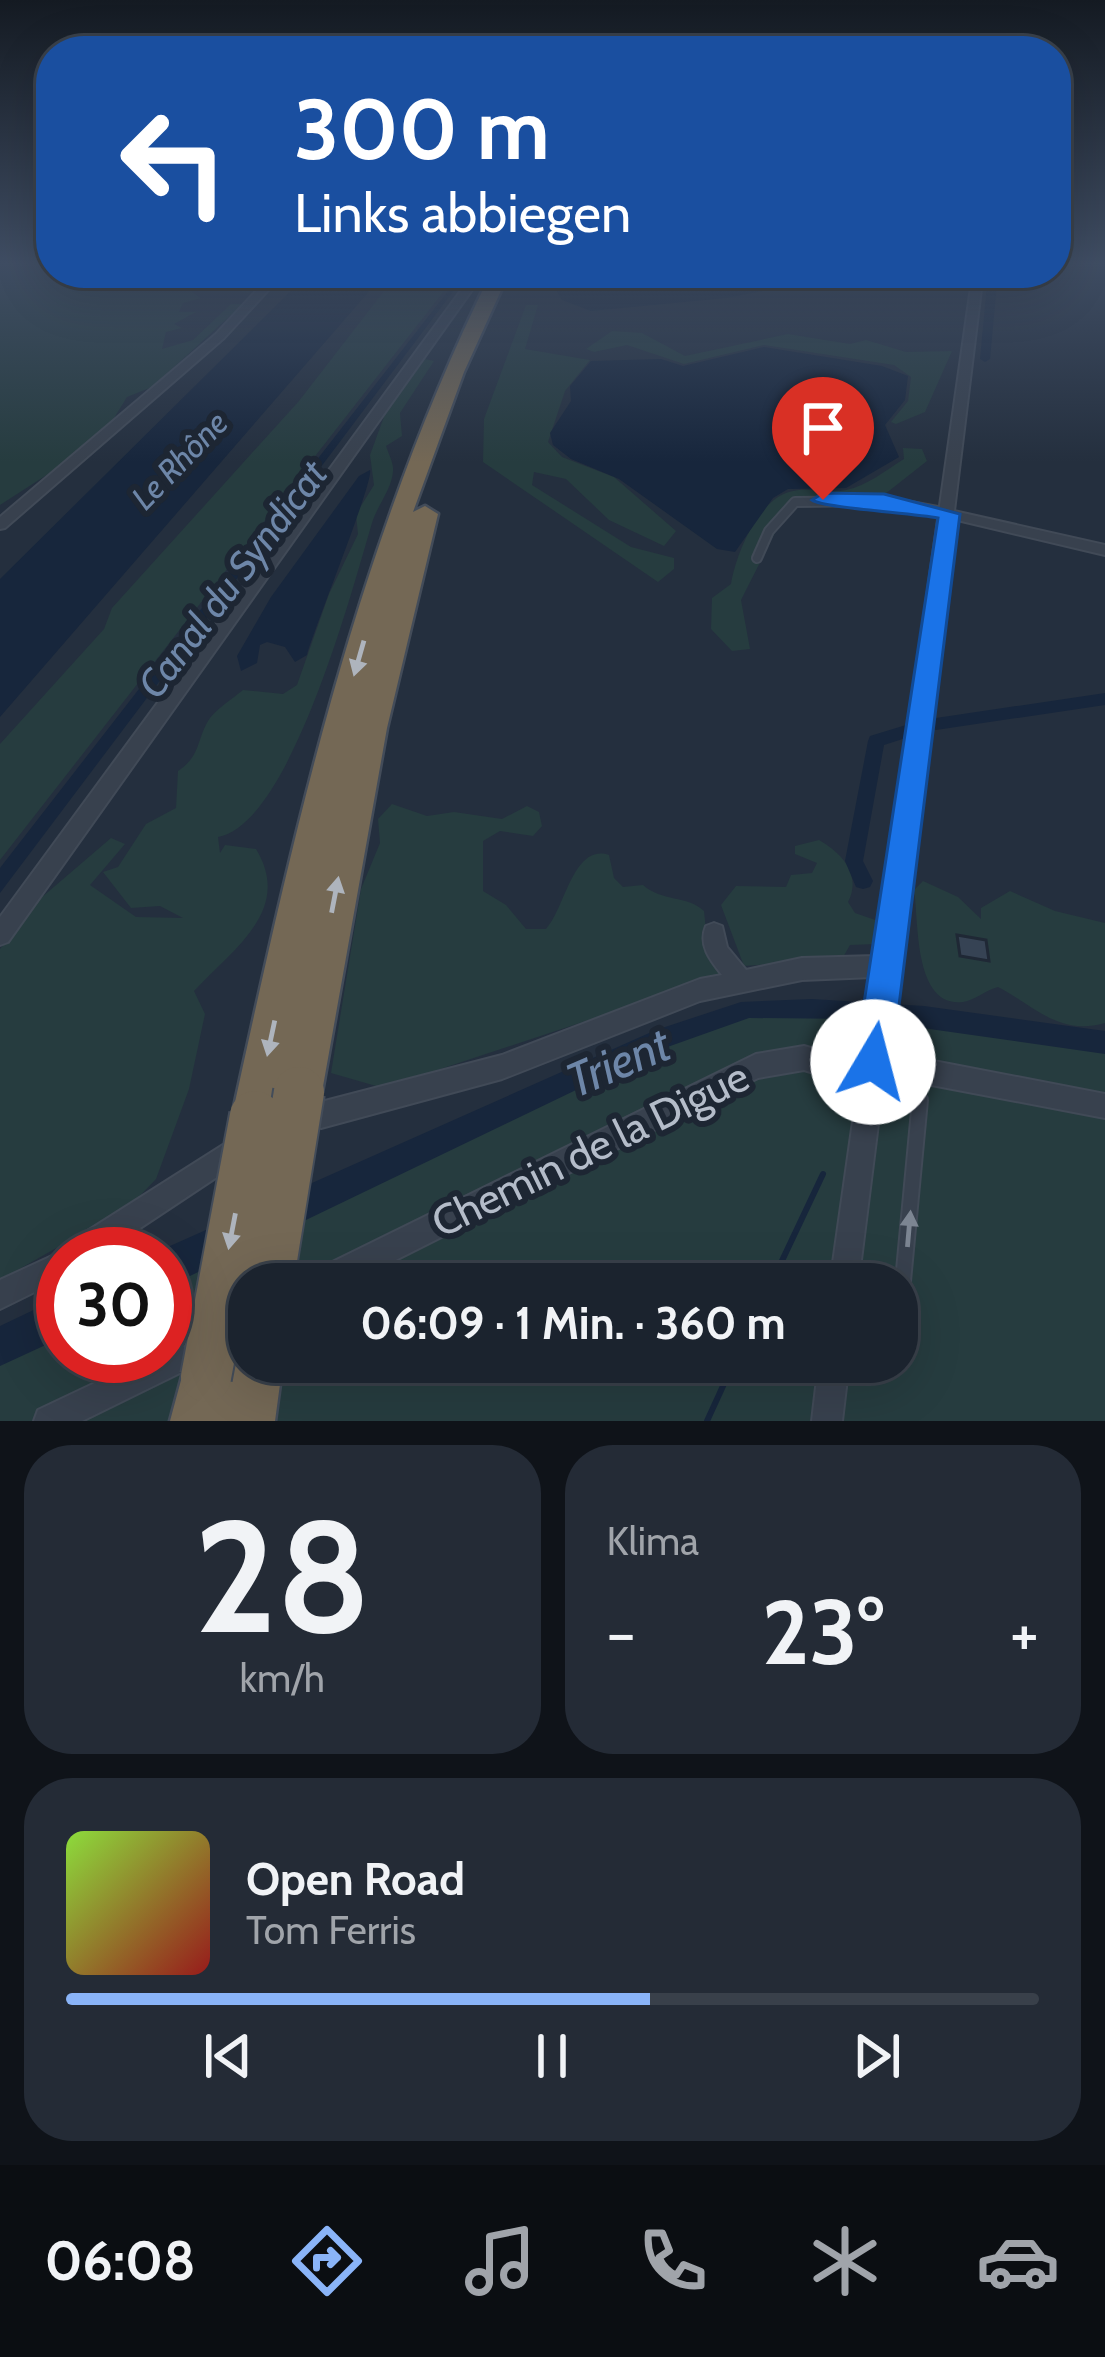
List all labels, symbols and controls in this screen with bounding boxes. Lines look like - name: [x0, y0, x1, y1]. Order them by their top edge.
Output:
- text: 300 m: [294, 78, 550, 180]
- icon: left: [96, 84, 252, 240]
- text: Links abbiegen: [294, 180, 631, 246]
- pin: [772, 377, 874, 500]
- icon: arrive: [790, 395, 856, 461]
- water label: Le Rhône: [123, 403, 235, 517]
- water label: Canal du Syndicat: [127, 450, 337, 707]
- one-way arrow: [349, 640, 368, 677]
- one-way arrow: [326, 875, 345, 913]
- position arrow: [810, 999, 936, 1125]
- water label: Trient: [557, 1014, 680, 1110]
- one-way arrow: [261, 1020, 280, 1057]
- street label: Chemin de la Digue: [423, 1050, 757, 1248]
- one-way arrow: [900, 1210, 919, 1247]
- one-way arrow: [222, 1213, 241, 1251]
- speed limit sign: 30: [36, 1227, 192, 1383]
- text: 06:09 · 1 Min. · 360 m: [360, 1296, 786, 1350]
- text: 28: [194, 1481, 371, 1671]
- text: Klima: [607, 1517, 699, 1565]
- text: 23°: [762, 1577, 884, 1687]
- text: −: [607, 1592, 636, 1673]
- text: +: [1010, 1592, 1039, 1673]
- text: km/h: [240, 1654, 325, 1702]
- text: Open Road: [246, 1852, 465, 1906]
- text: Tom Ferris: [246, 1906, 416, 1954]
- icon: previous: [195, 2023, 261, 2089]
- icon: pause: [519, 2023, 585, 2089]
- icon: next: [844, 2023, 910, 2089]
- icon: directions: [285, 2219, 369, 2303]
- icon: music: [458, 2219, 542, 2303]
- icon: phone: [631, 2219, 715, 2303]
- icon: climate: [803, 2219, 887, 2303]
- icon: car: [976, 2219, 1060, 2303]
- text: 06:08: [44, 2228, 196, 2294]

